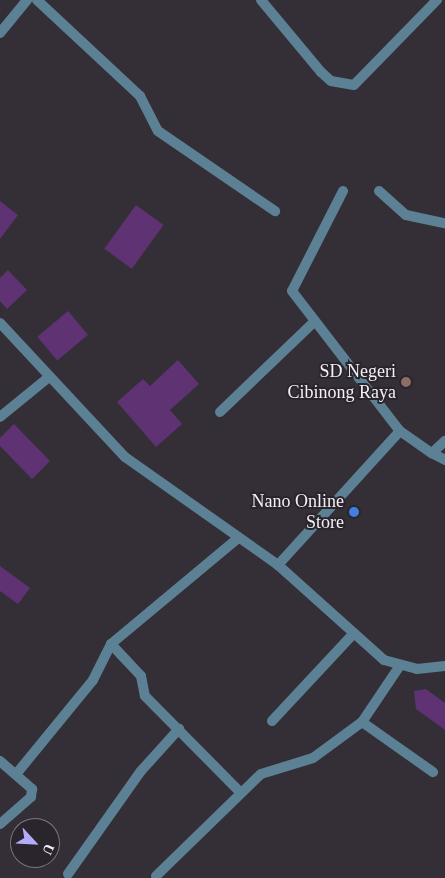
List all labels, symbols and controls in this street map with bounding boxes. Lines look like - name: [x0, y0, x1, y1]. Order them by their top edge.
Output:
- place label: SD Negeri Cibinong Raya: [288, 361, 396, 404]
- marker: SD Negeri Cibinong Raya: [400, 376, 412, 388]
- place label: Nano Online Store: [252, 491, 344, 534]
- marker: Nano Online Store: [348, 506, 360, 518]
- north arrow: [10, 818, 60, 868]
- text: U: [39, 841, 57, 857]

